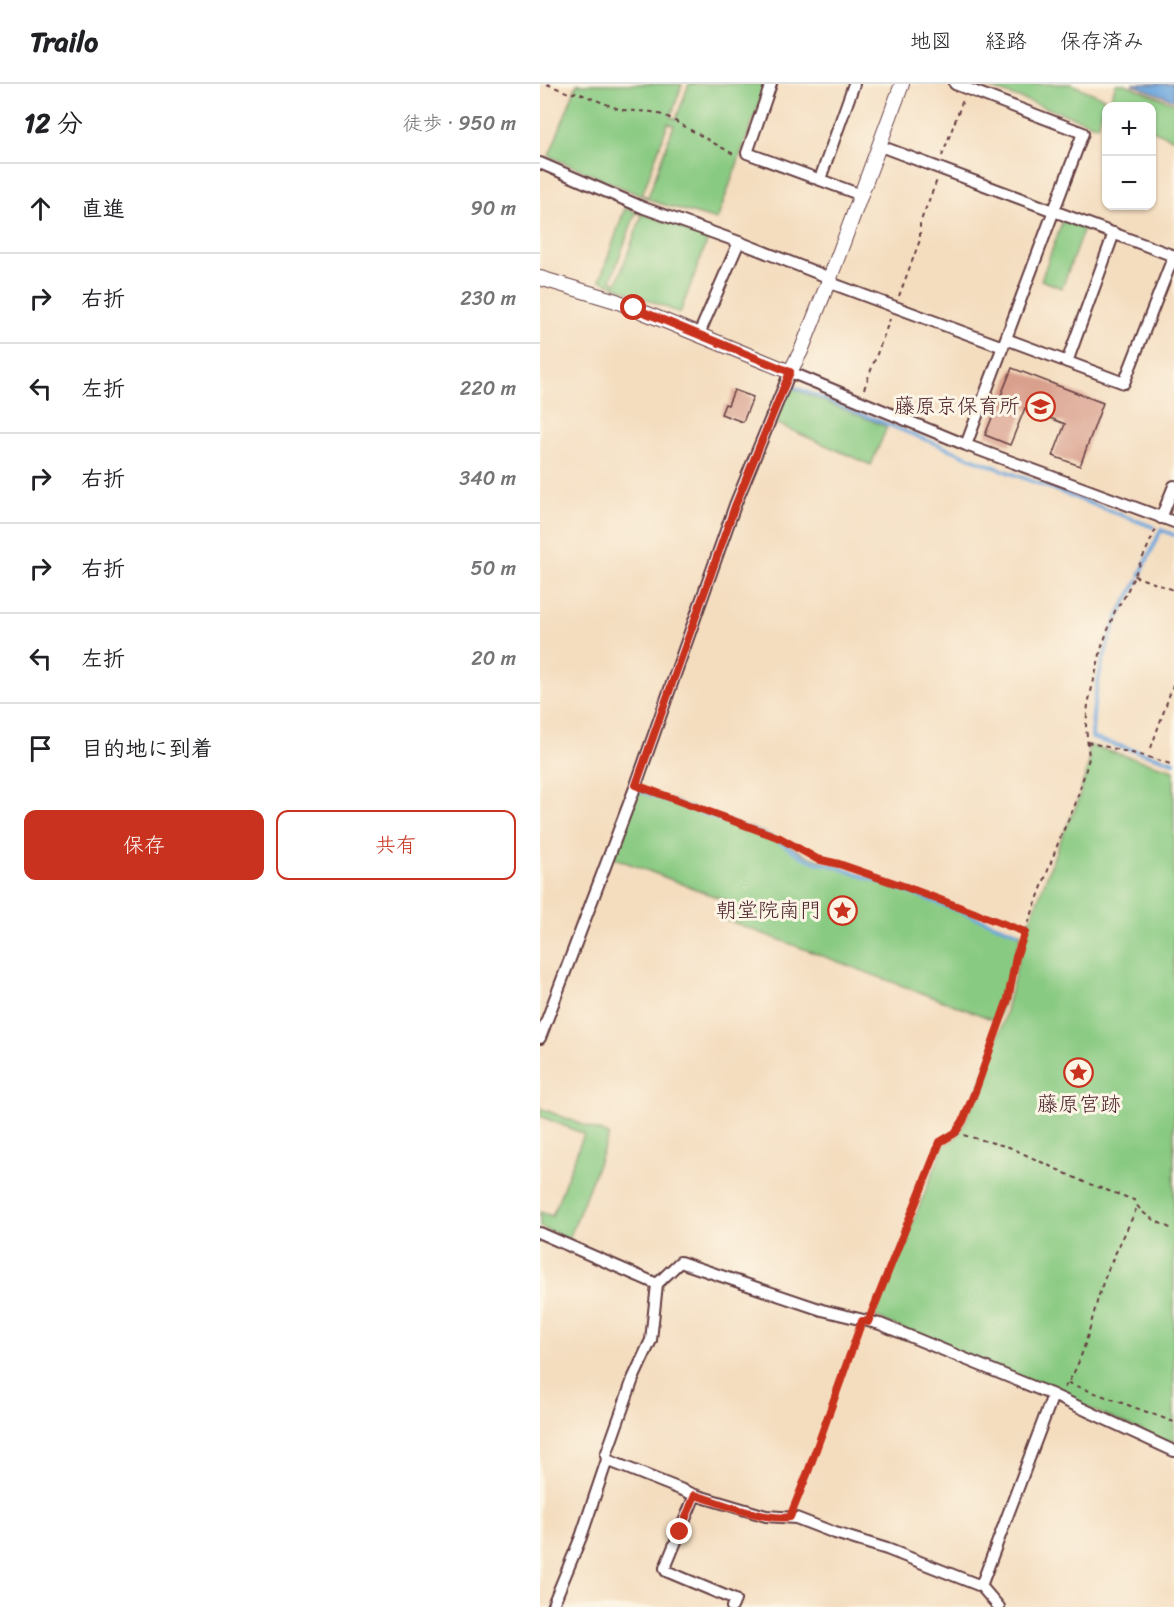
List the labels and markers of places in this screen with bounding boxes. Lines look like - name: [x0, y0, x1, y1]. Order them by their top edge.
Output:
- place label: 藤原京保育所: [894, 387, 1020, 425]
- school or university icon: 藤原京保育所: [1025, 390, 1057, 422]
- place label: 朝堂院南門: [716, 891, 821, 929]
- place icon: 朝堂院南門: [826, 894, 858, 926]
- place icon: 藤原宮跡: [1063, 1057, 1095, 1089]
- place label: 藤原宮跡: [1037, 1085, 1121, 1123]

